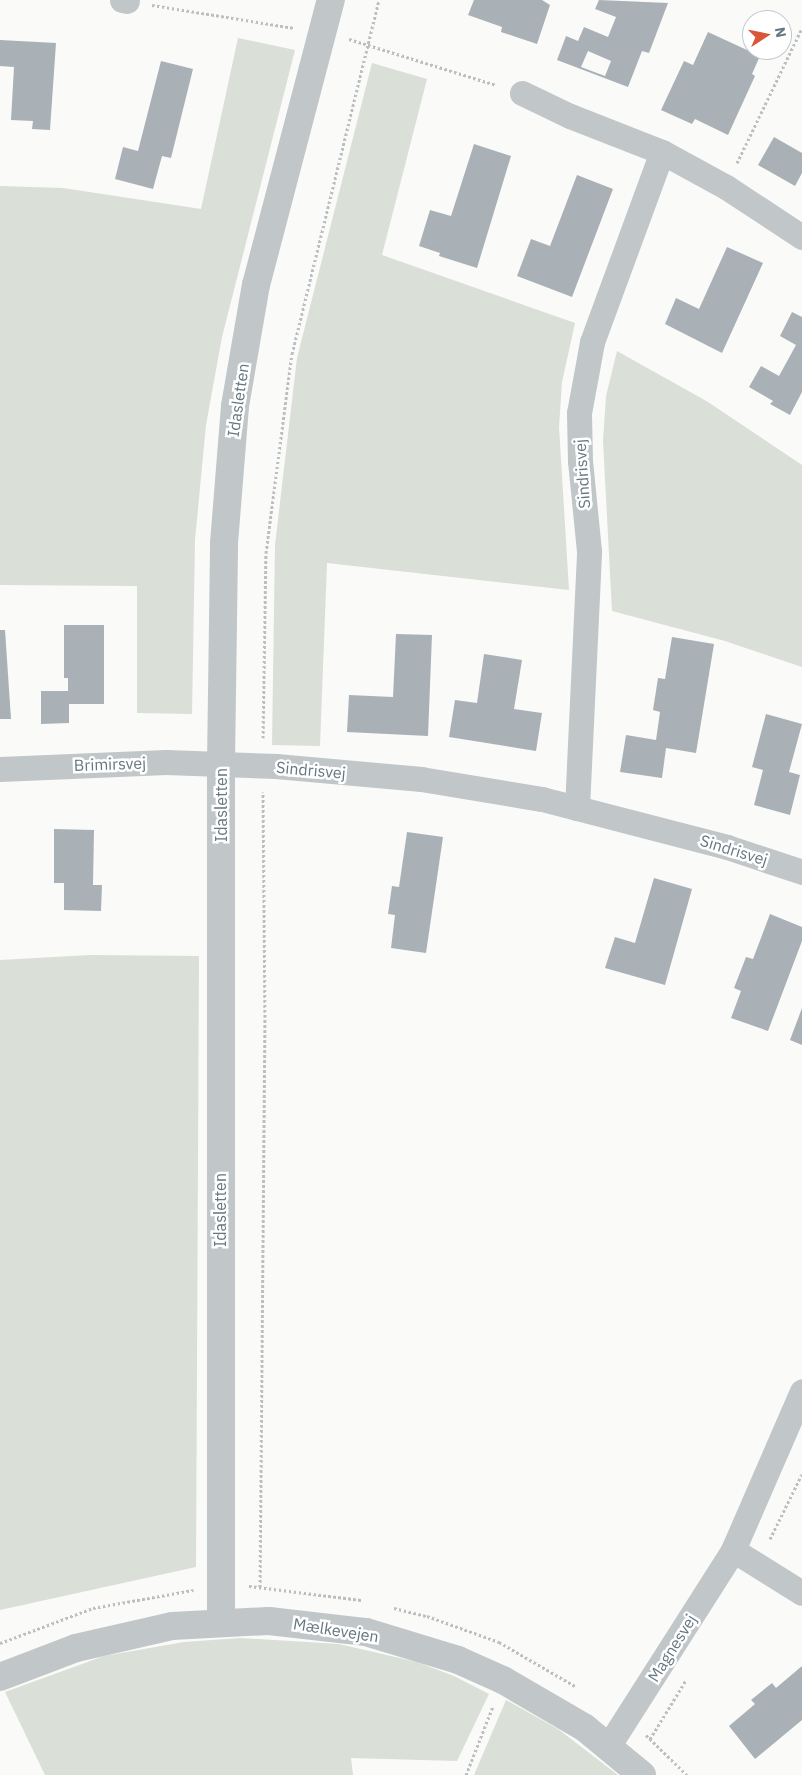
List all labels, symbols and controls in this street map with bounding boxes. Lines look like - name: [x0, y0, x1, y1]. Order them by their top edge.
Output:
- north arrow: [742, 10, 792, 60]
- text: N: [771, 26, 791, 39]
- street label: Idasletten: [223, 362, 253, 438]
- street label: Sindrisvej: [570, 439, 594, 509]
- street label: Brimirsvej: [74, 753, 146, 775]
- street label: Sindrisvej: [275, 757, 347, 783]
- street label: Idasletten: [211, 768, 231, 842]
- street label: Sindrisvej: [698, 831, 770, 869]
- street label: Idasletten: [210, 1173, 230, 1247]
- street label: Magnesvej: [644, 1611, 700, 1685]
- street label: Mælkevejen: [292, 1614, 380, 1646]

